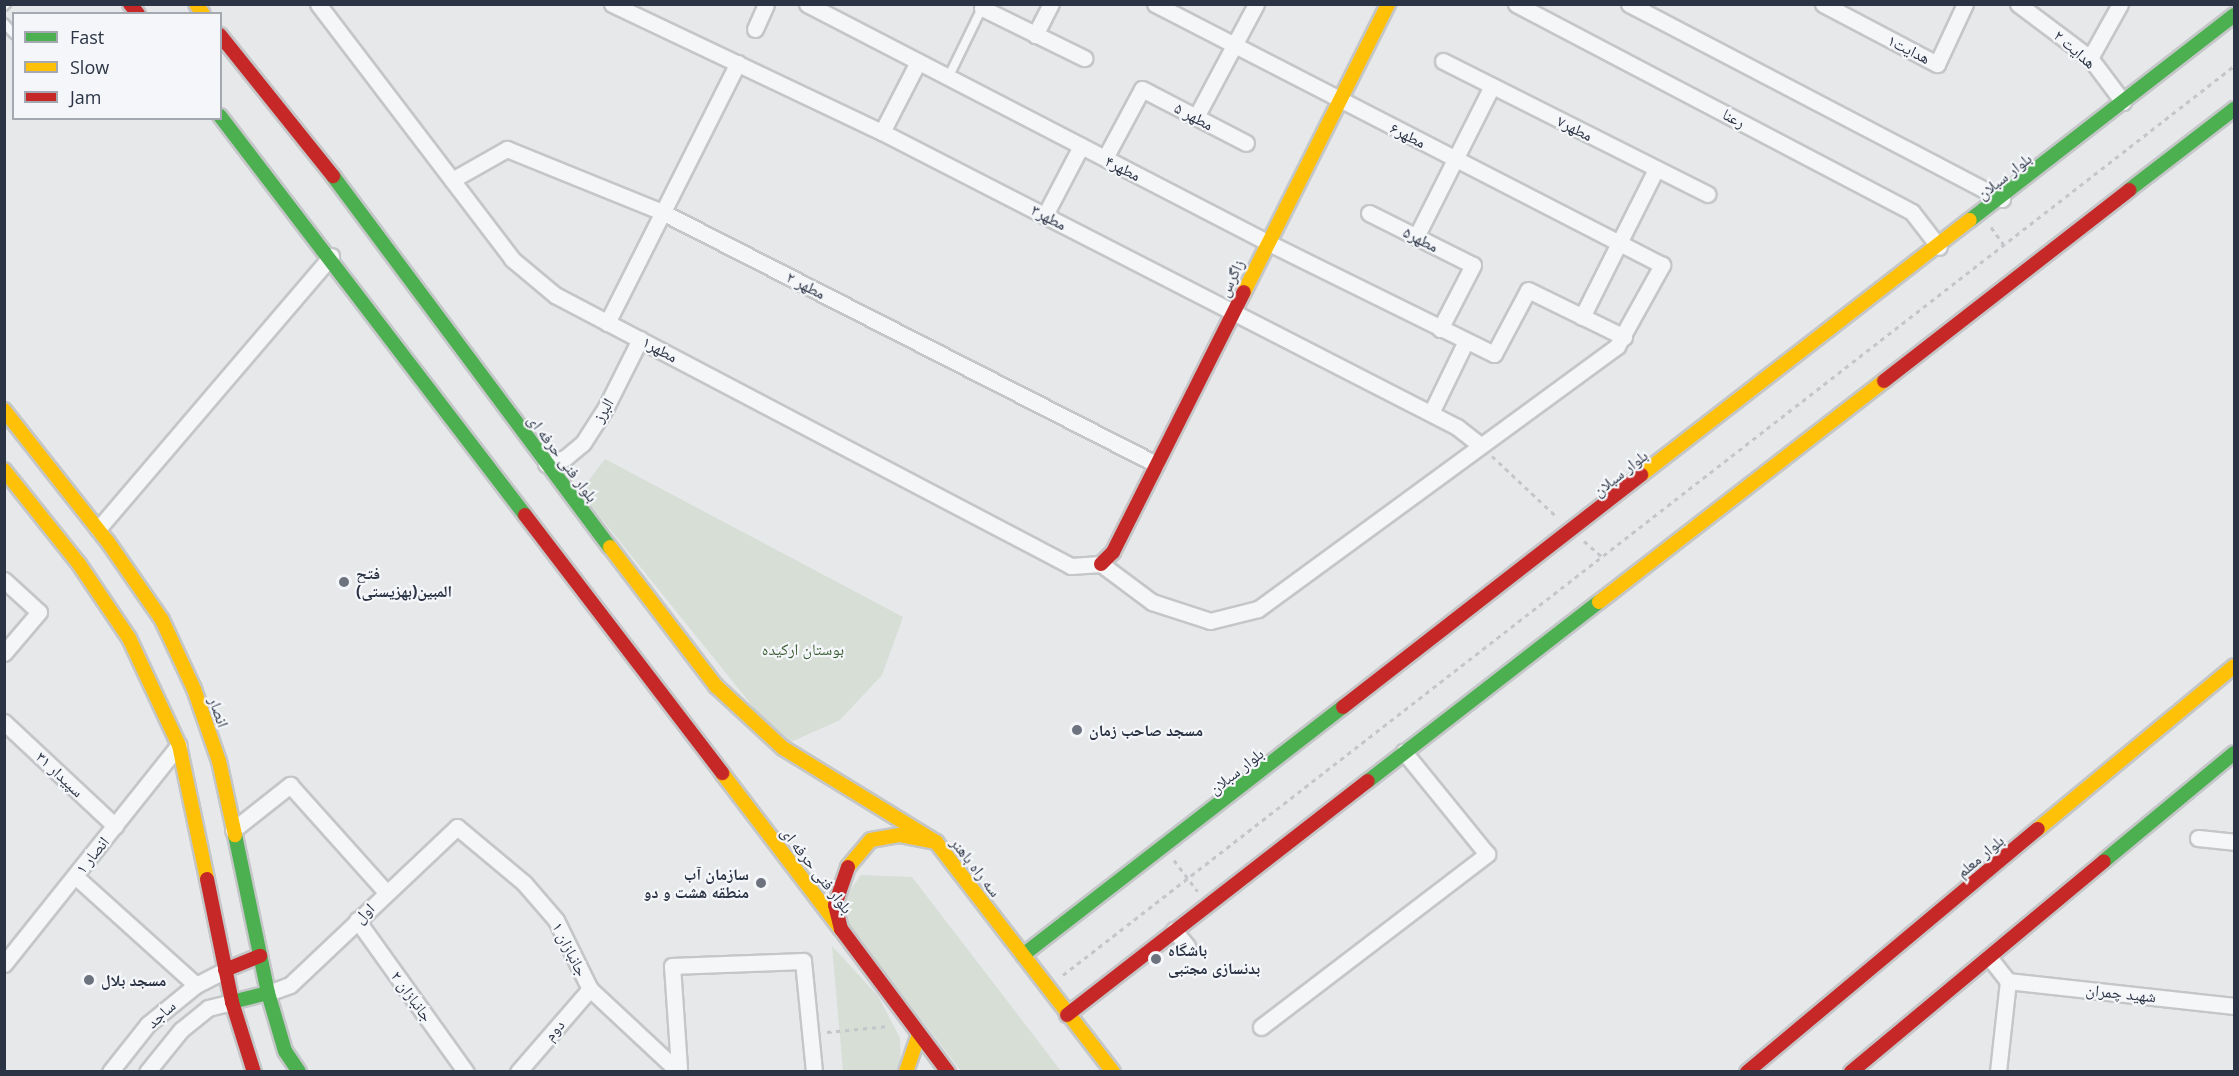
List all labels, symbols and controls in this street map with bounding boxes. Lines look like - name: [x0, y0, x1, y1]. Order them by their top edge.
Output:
- legend: [12, 12, 222, 120]
- text: Fast: [70, 25, 104, 49]
- street label: هدایت ۲: [2050, 26, 2100, 72]
- street label: هدایت۱: [1884, 30, 1934, 68]
- text: Slow: [70, 55, 109, 79]
- text: Jam: [70, 85, 102, 109]
- street label: مطهر ۵: [1171, 98, 1217, 134]
- street label: رعنا: [1719, 104, 1749, 132]
- street label: مطهر۷: [1554, 111, 1596, 145]
- street label: مطهر۶: [1387, 118, 1429, 152]
- street label: بلوار سبلان: [1973, 149, 2035, 203]
- street label: مطهر۴: [1102, 151, 1144, 185]
- street label: مطهر۳: [1028, 200, 1070, 234]
- street label: مطهر۵: [1400, 222, 1442, 256]
- street label: زاگرس: [1214, 256, 1248, 300]
- street label: مطهر ۲: [783, 267, 829, 303]
- street label: مطهر۱: [639, 332, 681, 366]
- street label: البرز: [588, 395, 618, 425]
- street label: بلوار فنی حرفه ای: [524, 410, 602, 506]
- street label: بلوار سبلان: [1589, 446, 1651, 500]
- place label: فتح المبین(بهزیستی): [356, 563, 452, 601]
- marker: فتح المبین(بهزیستی): [337, 575, 351, 589]
- park label: بوستان ارکیده: [762, 639, 844, 659]
- street label: انصار: [205, 694, 233, 730]
- place label: مسجد صاحب زمان: [1089, 720, 1203, 740]
- marker: مسجد صاحب زمان: [1070, 723, 1084, 737]
- street label: بلوار سبلان: [1205, 744, 1267, 798]
- street label: سپیدار ۳۱: [32, 747, 88, 801]
- street label: بلوار فنی حرفه ای: [777, 823, 857, 917]
- street label: بلوار معلم: [1952, 831, 2008, 881]
- street label: انصار ۱: [71, 833, 113, 877]
- street label: سه راه باهنر: [947, 833, 1005, 901]
- place label: سازمان آب منطقه هشت و دو: [644, 864, 749, 902]
- marker: سازمان آب منطقه هشت و دو: [754, 876, 768, 890]
- street label: اول: [350, 899, 378, 927]
- street label: جانبازان ۱: [548, 919, 592, 979]
- place label: باشگاه بدنسازی مجتبی: [1168, 940, 1260, 978]
- marker: باشگاه بدنسازی مجتبی: [1149, 952, 1163, 966]
- street label: جانبازان ۲: [387, 967, 437, 1025]
- place label: مسجد بلال: [101, 970, 166, 990]
- marker: مسجد بلال: [82, 973, 96, 987]
- street label: شهید چمران: [2085, 980, 2157, 1006]
- street label: ساجد: [143, 996, 179, 1032]
- street label: دوم: [540, 1015, 568, 1045]

